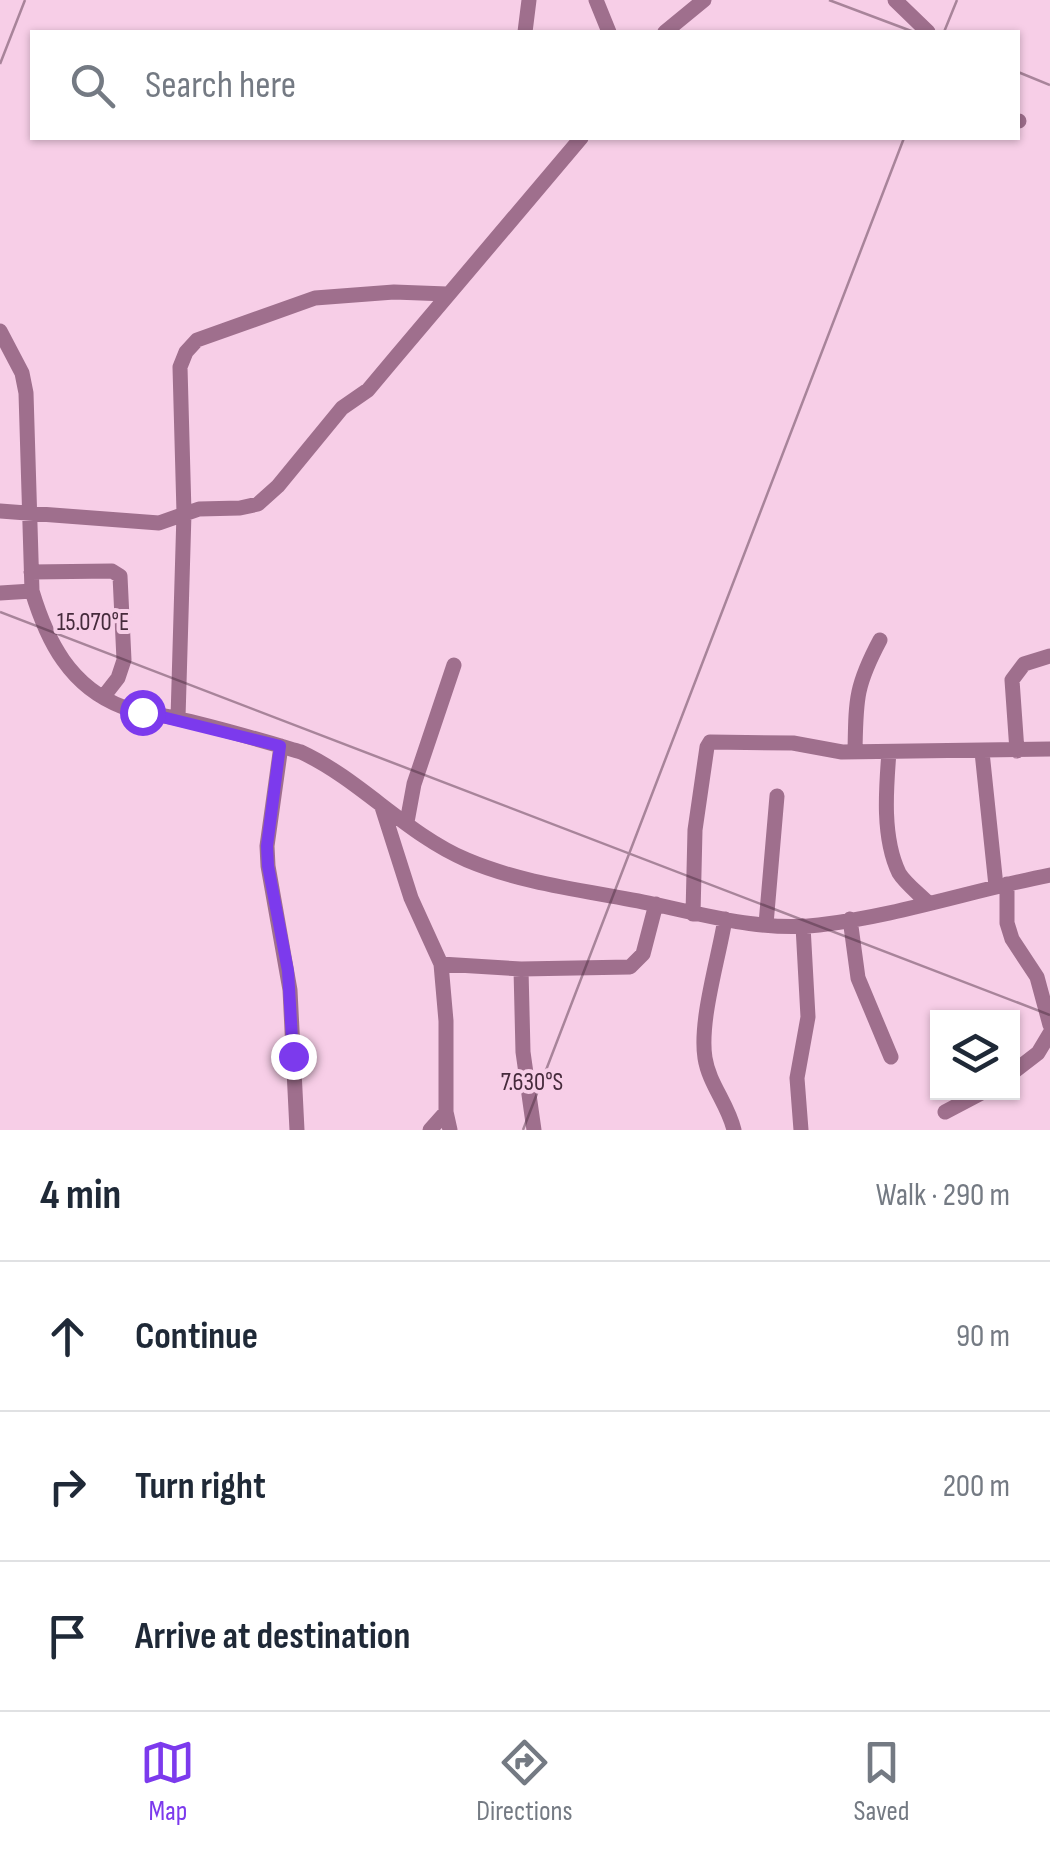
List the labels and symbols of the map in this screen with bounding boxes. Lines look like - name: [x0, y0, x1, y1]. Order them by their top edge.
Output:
- text: 15.070°E: [57, 607, 129, 638]
- route start: [120, 690, 166, 736]
- route end: [271, 1034, 317, 1080]
- text: 7.630°S: [501, 1067, 563, 1098]

